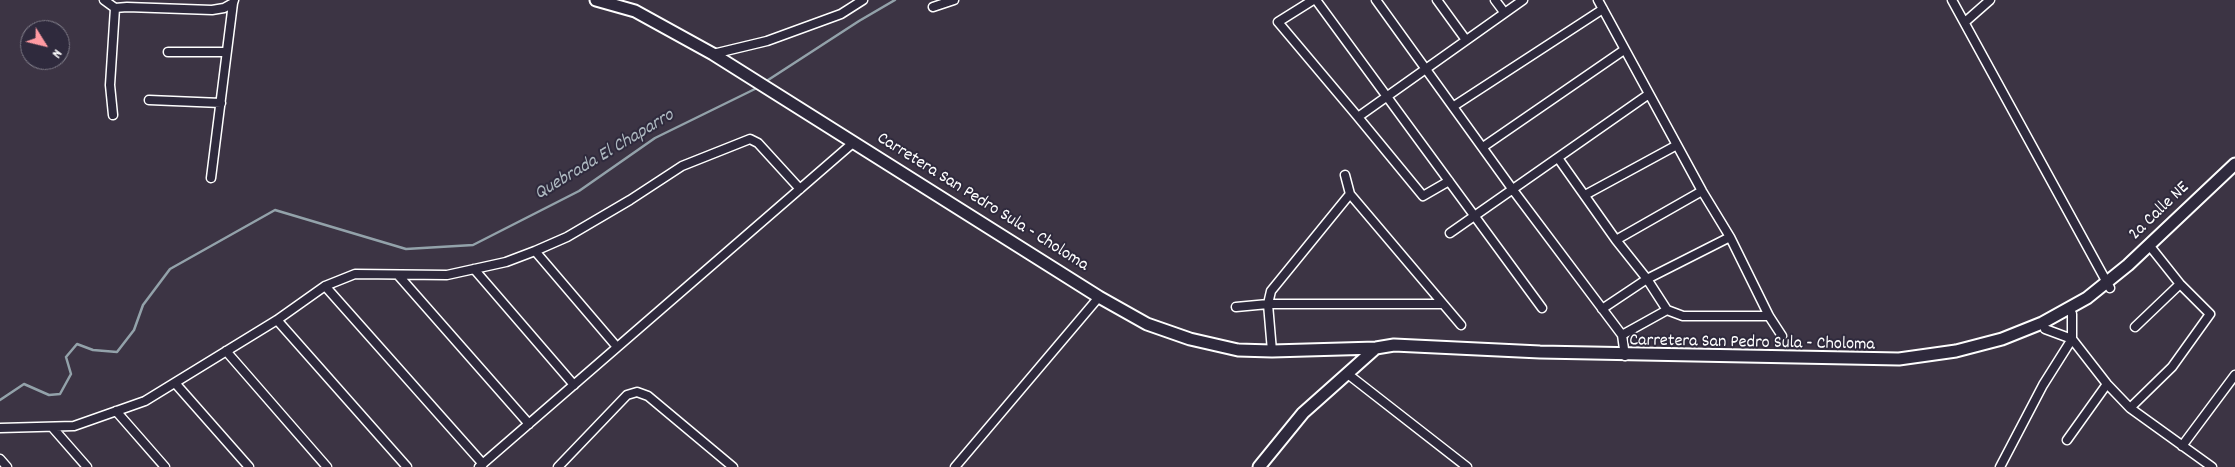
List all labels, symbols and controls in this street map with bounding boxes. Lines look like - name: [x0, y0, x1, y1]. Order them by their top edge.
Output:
- north arrow: [20, 20, 70, 70]
- text: N: [46, 45, 66, 62]
- water label: Quebrada El Chaparro: [531, 105, 679, 207]
- street label: Carretera San Pedro Sula - Choloma: [872, 129, 1092, 277]
- street label: 2a Calle NE: [2125, 178, 2195, 246]
- street label: Carretera San Pedro Sula - Choloma: [1629, 331, 1875, 357]

